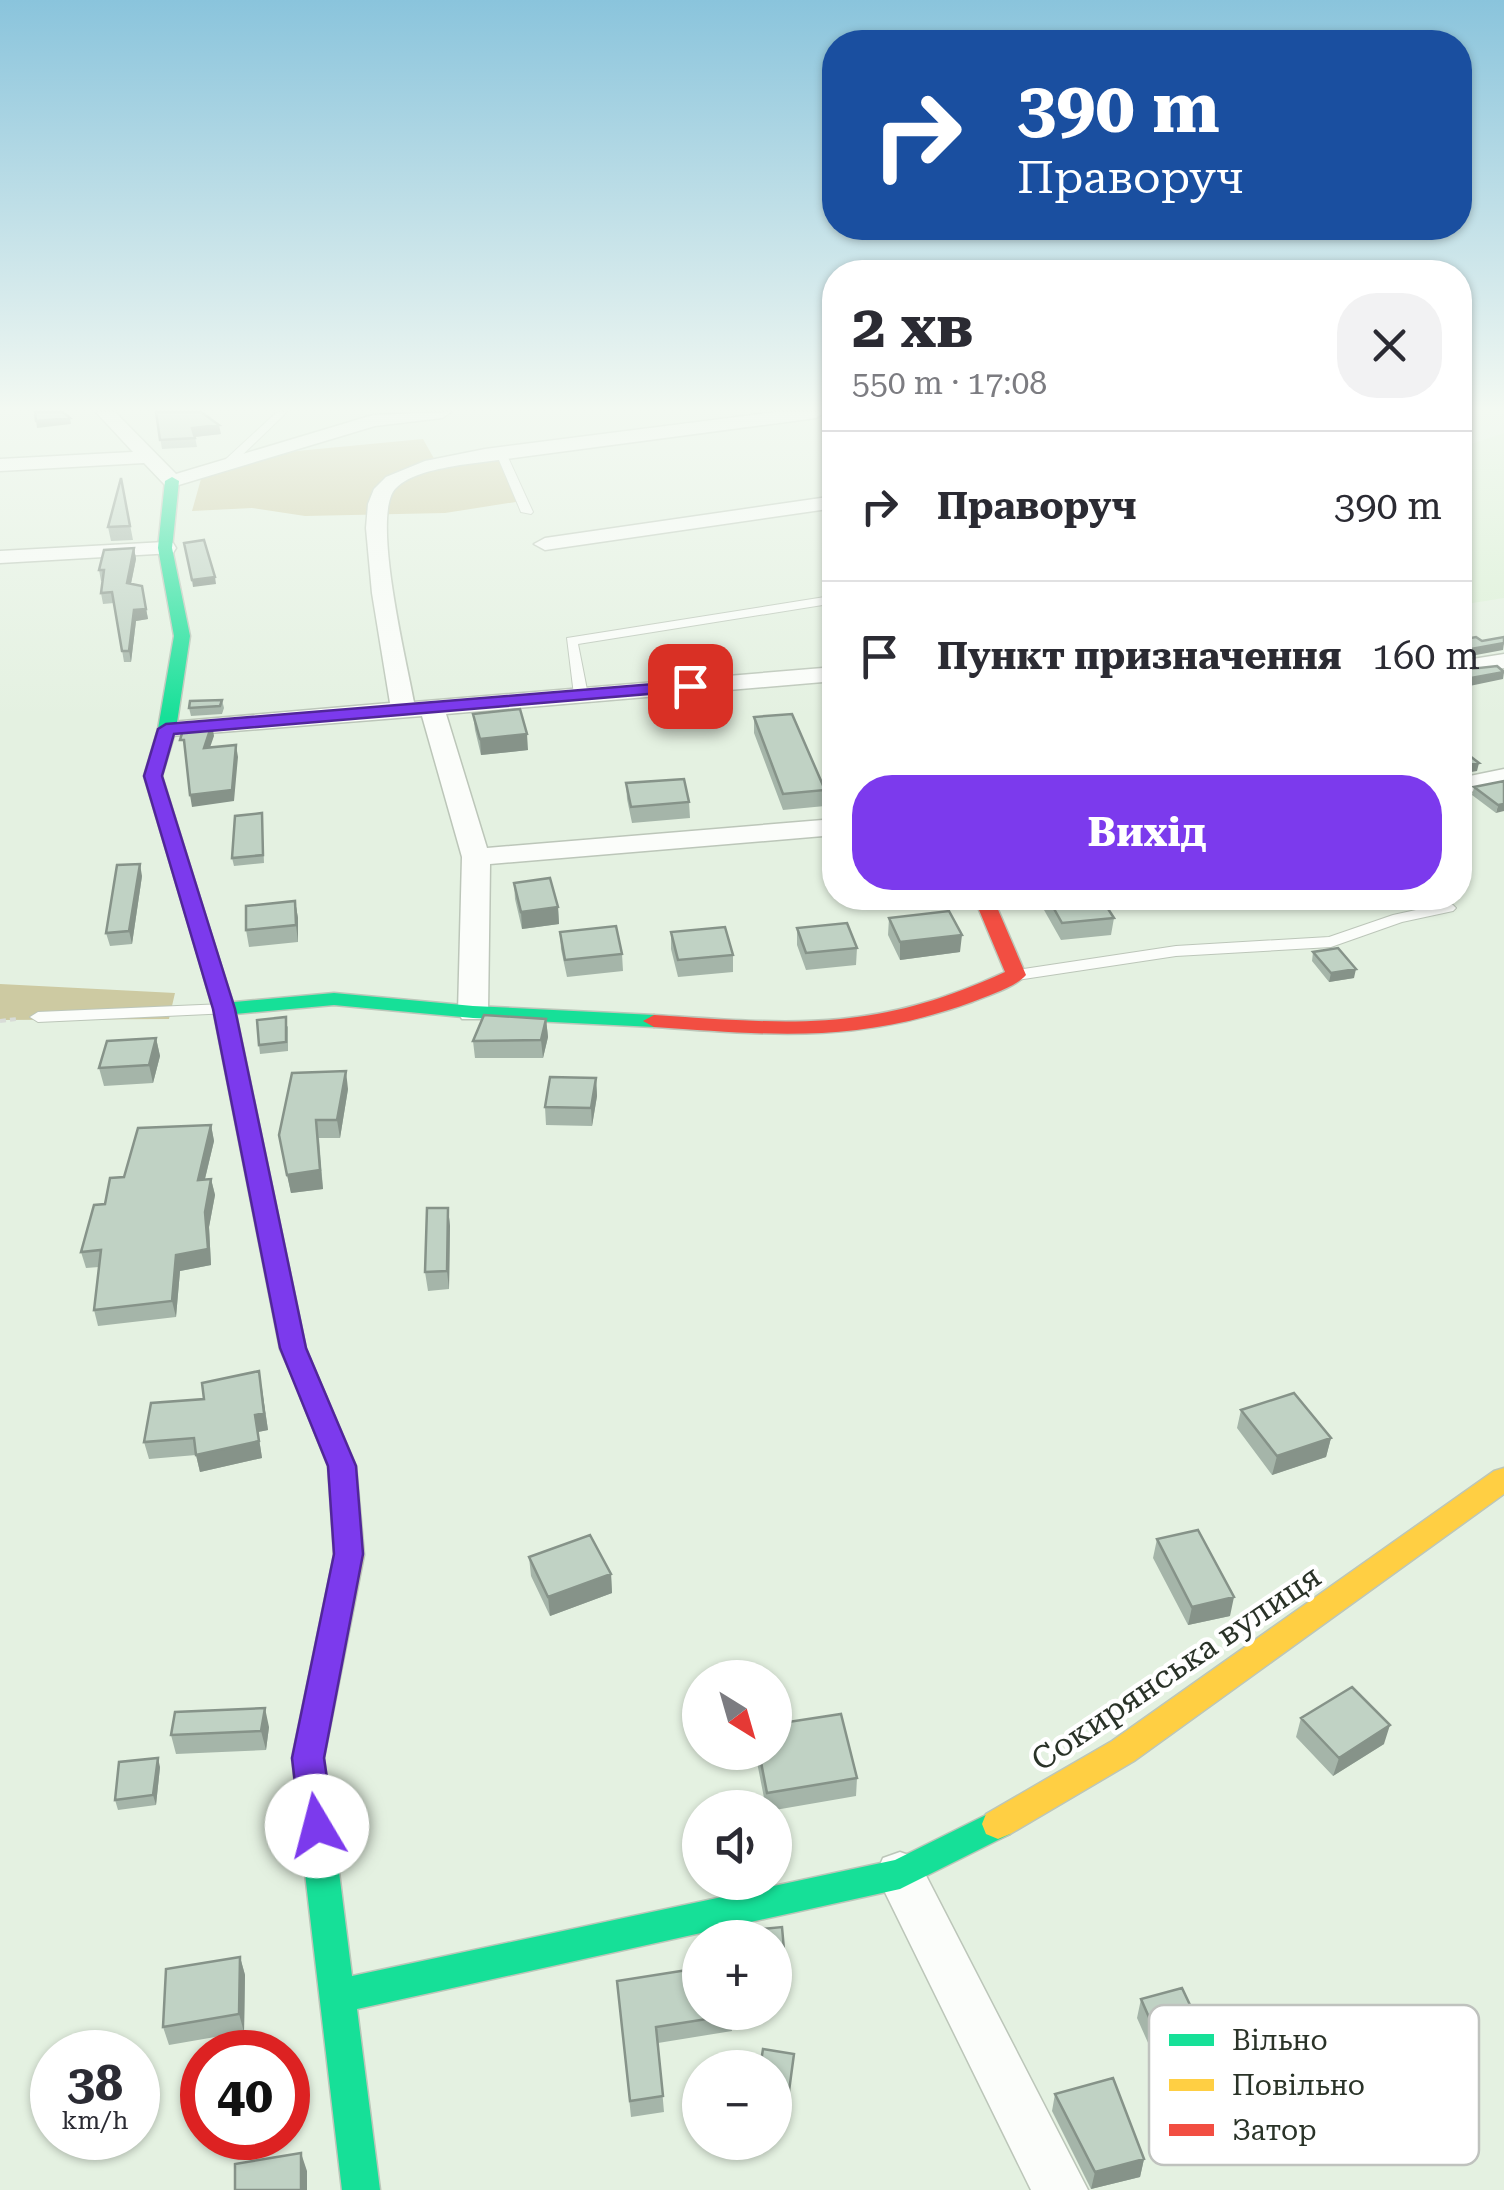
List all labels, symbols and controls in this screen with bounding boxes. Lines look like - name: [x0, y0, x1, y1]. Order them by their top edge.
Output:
- text: 390 m: [1017, 67, 1220, 149]
- icon: right: [852, 70, 982, 200]
- text: Праворуч: [1017, 151, 1244, 204]
- text: 2 хв: [852, 291, 974, 362]
- button: close: [1337, 293, 1442, 398]
- text: 550 m · 17:08: [852, 364, 1047, 402]
- icon: right: [852, 479, 907, 534]
- text: Праворуч: [937, 484, 1136, 528]
- text: 390 m: [1334, 484, 1442, 528]
- icon: arrive: [852, 629, 907, 684]
- text: Пункт призначення: [937, 634, 1342, 678]
- text: 160 m: [1372, 634, 1480, 678]
- pin: [648, 644, 733, 729]
- icon: arrive: [663, 659, 718, 714]
- button: Вихід: [852, 775, 1442, 890]
- street label: Сокирянська вулиця: [1024, 1557, 1328, 1779]
- north arrow: [682, 1660, 792, 1770]
- map controls: [682, 1660, 792, 2160]
- position arrow: [265, 1774, 369, 1878]
- button: sound: [682, 1790, 792, 1900]
- button: +: [682, 1920, 792, 2030]
- legend: [1149, 2005, 1479, 2165]
- text: Вільно: [1232, 2024, 1328, 2057]
- speed limit sign: 40: [180, 2030, 310, 2160]
- button: −: [682, 2050, 792, 2160]
- text: 38: [67, 2054, 123, 2112]
- text: Повільно: [1232, 2069, 1365, 2102]
- text: km/h: [62, 2106, 128, 2135]
- text: Затор: [1232, 2114, 1317, 2147]

